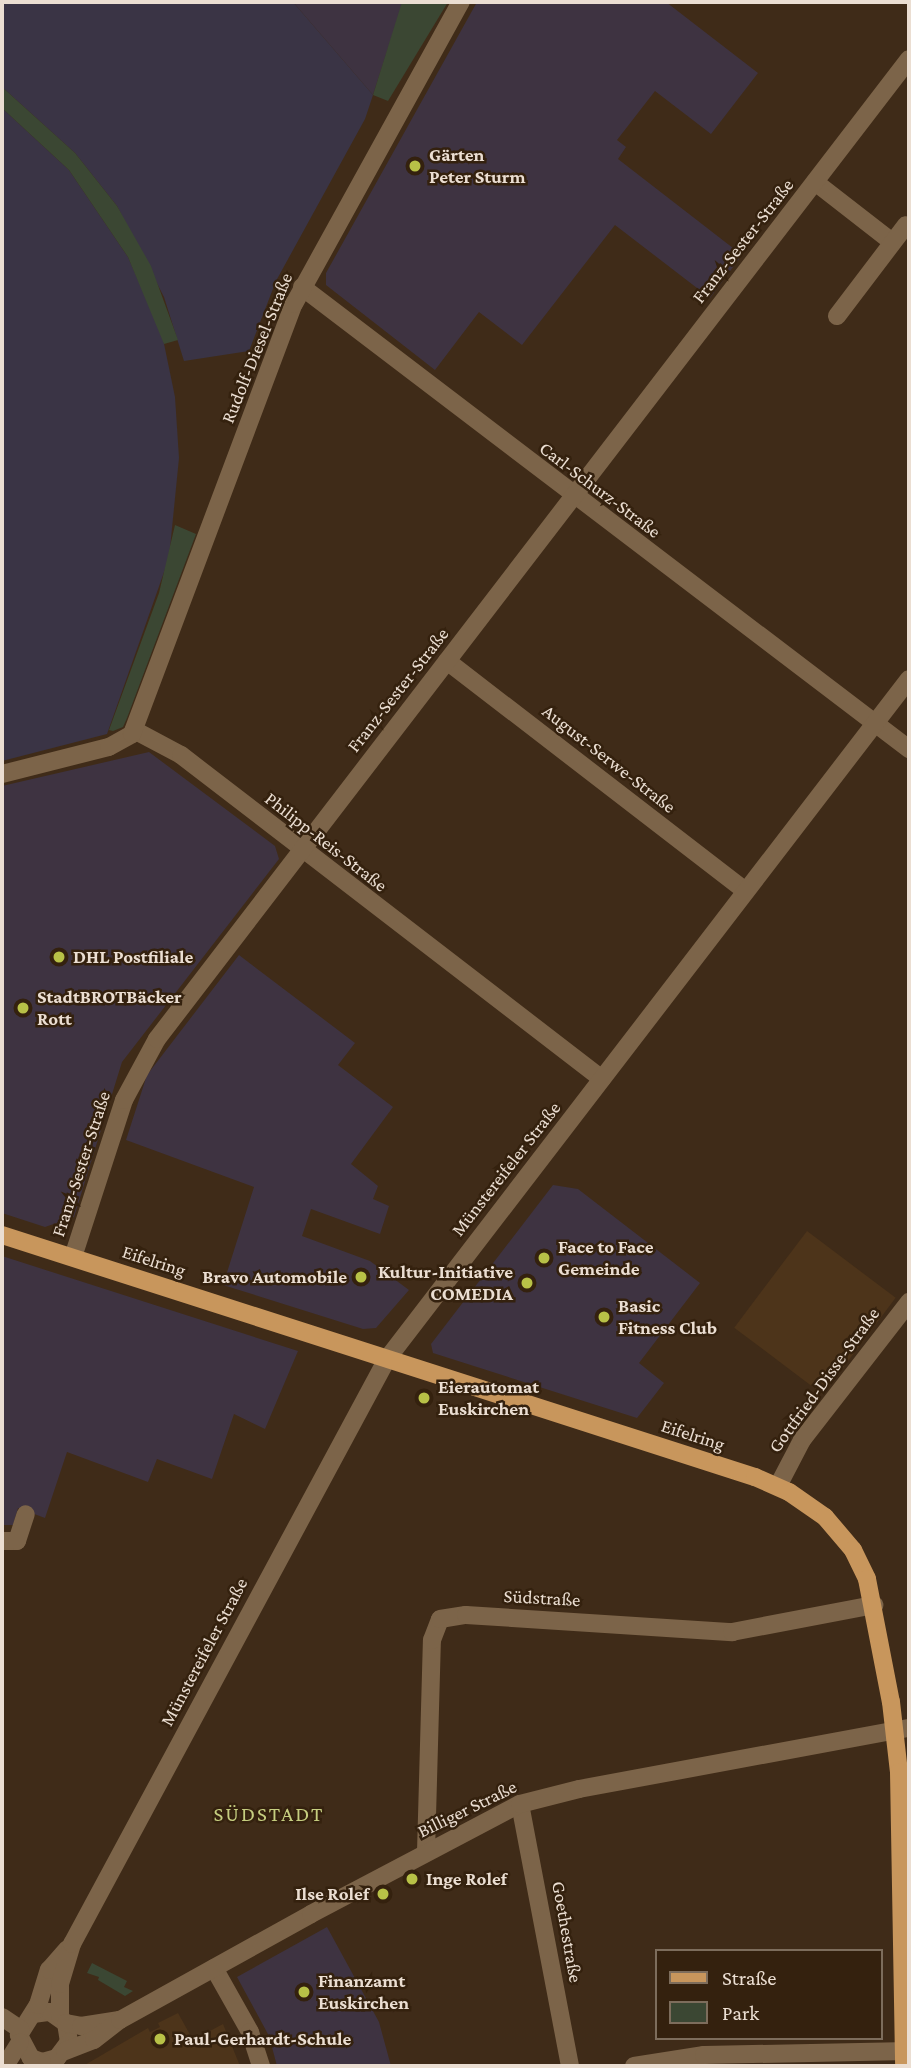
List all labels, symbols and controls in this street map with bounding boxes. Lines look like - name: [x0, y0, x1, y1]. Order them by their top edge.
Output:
- place label: Gärten Peter Sturm: [429, 144, 526, 188]
- marker: Gärten Peter Sturm: [407, 158, 423, 174]
- street label: Franz-Sester-Straße: [687, 174, 799, 308]
- street label: Rudolf-Diesel-Straße: [216, 269, 298, 427]
- street label: Carl-Schurz-Straße: [535, 437, 665, 543]
- street label: Franz-Sester-Straße: [342, 623, 454, 757]
- street label: August-Serwe-Straße: [538, 700, 680, 818]
- street label: Philipp-Reis-Straße: [260, 787, 392, 897]
- place label: DHL Postfiliale: [73, 946, 193, 968]
- marker: DHL Postfiliale: [51, 949, 67, 965]
- place label: StadtBROTBäcker Rott: [37, 986, 182, 1030]
- marker: StadtBROTBäcker Rott: [15, 1000, 31, 1016]
- street label: Franz-Sester-Straße: [47, 1088, 115, 1240]
- street label: Münstereifeler Straße: [446, 1097, 566, 1241]
- place label: Face to Face Gemeinde: [558, 1236, 654, 1280]
- street label: Eifelring: [119, 1240, 189, 1282]
- marker: Face to Face Gemeinde: [536, 1250, 552, 1266]
- place label: Kultur-Initiative COMEDIA: [378, 1261, 513, 1305]
- place label: Bravo Automobile: [202, 1266, 347, 1288]
- marker: Bravo Automobile: [353, 1269, 369, 1285]
- marker: Kultur-Initiative COMEDIA: [519, 1275, 535, 1291]
- place label: Basic Fitness Club: [618, 1295, 717, 1339]
- street label: Gottfried-Disse-Straße: [764, 1303, 884, 1457]
- marker: Basic Fitness Club: [596, 1309, 612, 1325]
- place label: Eierautomat Euskirchen: [438, 1376, 539, 1420]
- marker: Eierautomat Euskirchen: [416, 1390, 432, 1406]
- street label: Eifelring: [658, 1414, 728, 1456]
- street label: Münstereifeler Straße: [155, 1574, 253, 1730]
- street label: Südstraße: [503, 1585, 581, 1611]
- street label: Billiger Straße: [414, 1775, 520, 1843]
- district label: SÜDSTADT: [214, 1801, 324, 1827]
- place label: Inge Rolef: [426, 1868, 507, 1890]
- marker: Inge Rolef: [404, 1871, 420, 1887]
- street label: Goethestraße: [547, 1880, 587, 1984]
- place label: Ilse Rolef: [295, 1883, 369, 1905]
- marker: Ilse Rolef: [375, 1886, 391, 1902]
- legend: [656, 1949, 883, 2040]
- text: Straße: [722, 1966, 776, 1990]
- place label: Finanzamt Euskirchen: [318, 1970, 409, 2014]
- marker: Finanzamt Euskirchen: [296, 1984, 312, 2000]
- text: Park: [722, 2001, 759, 2025]
- place label: Paul-Gerhardt-Schule: [174, 2028, 351, 2050]
- marker: Paul-Gerhardt-Schule: [152, 2031, 168, 2047]

